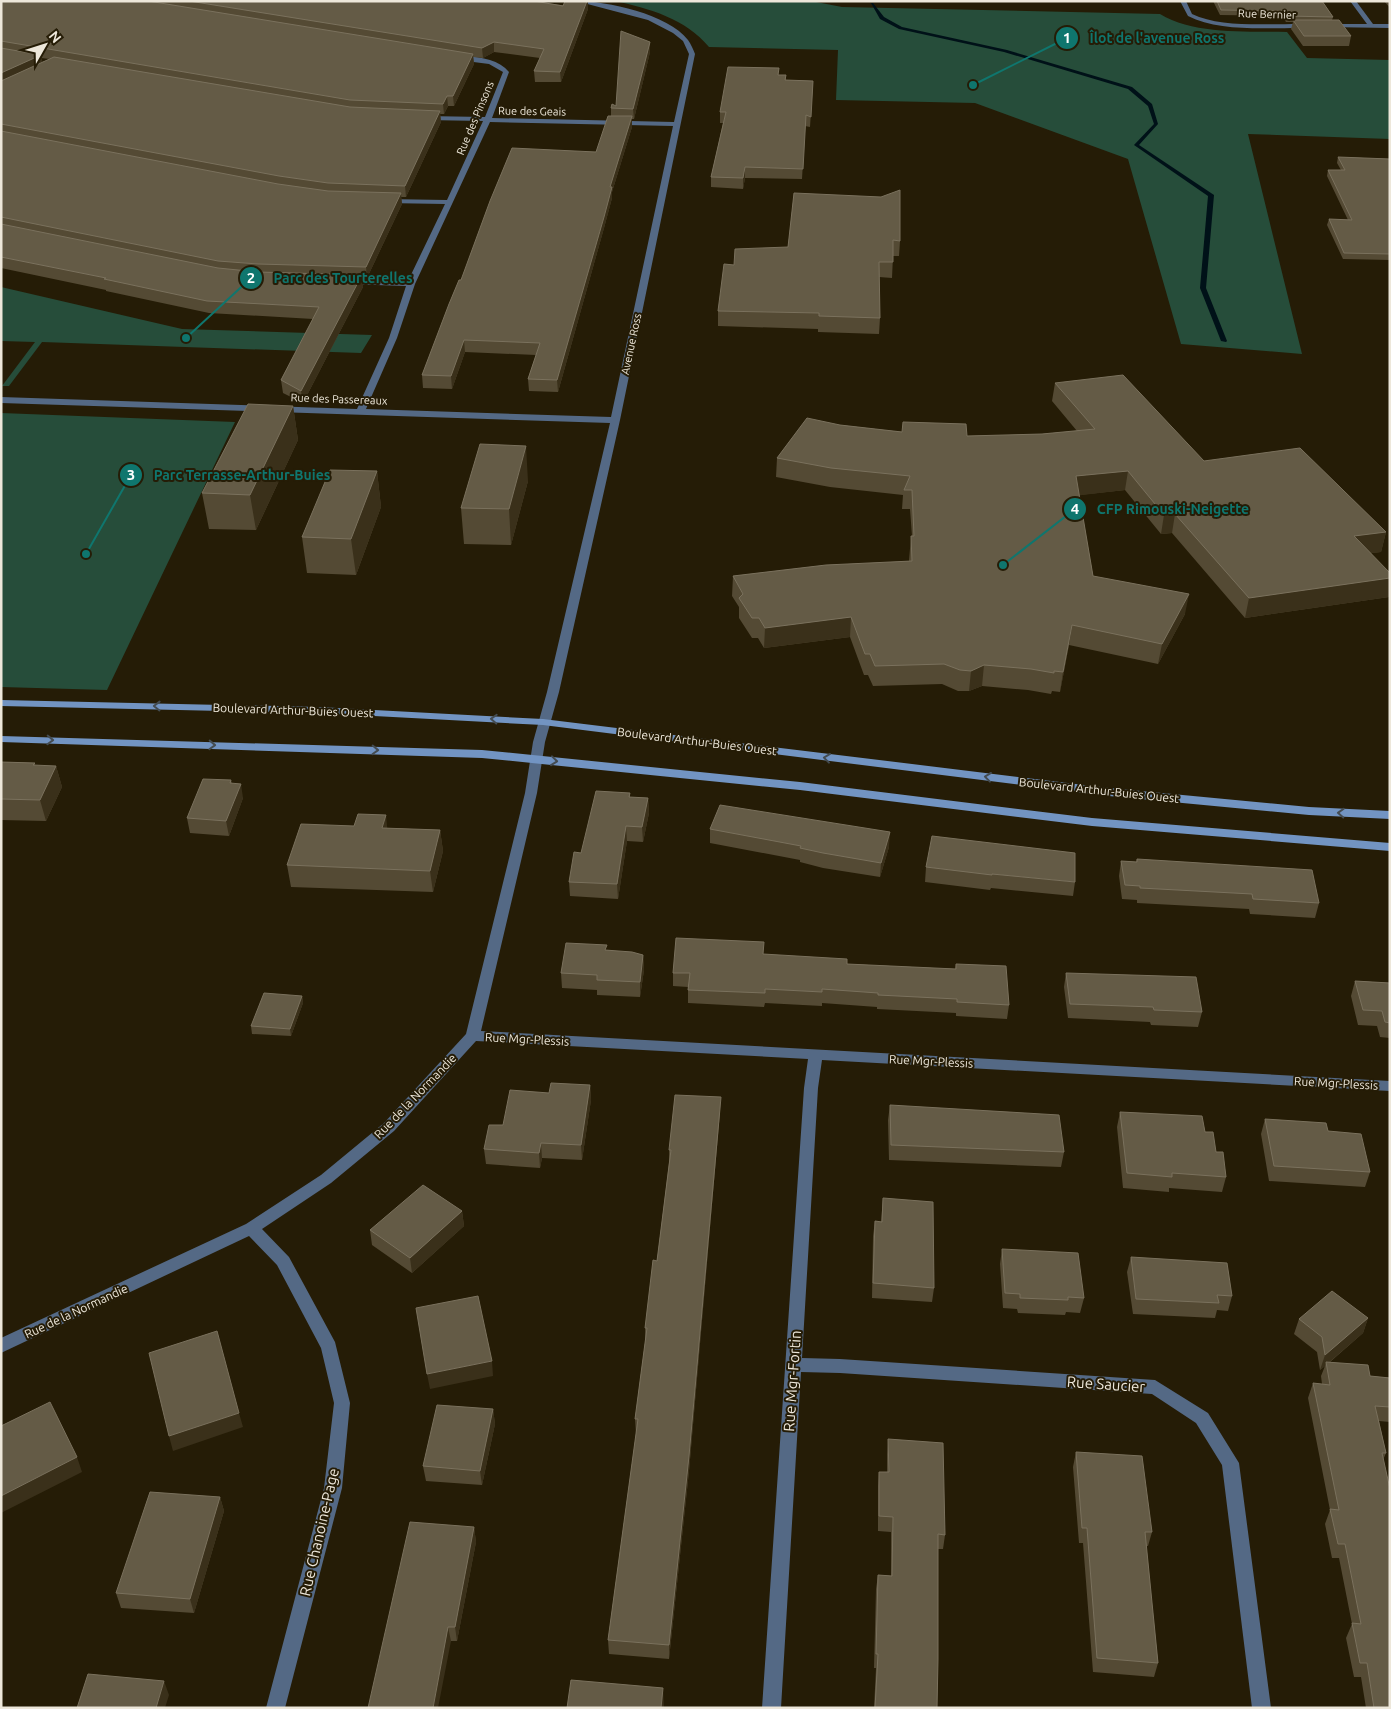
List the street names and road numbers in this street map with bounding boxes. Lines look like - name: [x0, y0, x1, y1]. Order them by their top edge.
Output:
- street label: Rue Bernier: [1238, 7, 1297, 21]
- street label: Rue des Pinsons: [454, 79, 496, 157]
- street label: Rue des Geais: [498, 104, 566, 118]
- street label: Avenue Ross: [619, 312, 643, 376]
- street label: Rue des Passereaux: [290, 391, 388, 407]
- street label: Boulevard Arthur-Buies Ouest: [212, 701, 374, 719]
- street label: Boulevard Arthur-Buies Ouest: [616, 725, 778, 757]
- street label: Boulevard Arthur-Buies Ouest: [1018, 775, 1180, 805]
- street label: Rue Mgr-Plessis: [485, 1030, 569, 1048]
- street label: Rue de la Normandie: [371, 1051, 459, 1141]
- street label: Rue Mgr-Plessis: [889, 1052, 973, 1070]
- street label: Rue Mgr-Plessis: [1294, 1074, 1378, 1092]
- street label: Rue de la Normandie: [22, 1281, 130, 1341]
- street label: Rue Mgr-Fortin: [780, 1330, 804, 1432]
- street label: Rue Saucier: [1066, 1373, 1146, 1395]
- street label: Rue Chanoine-Page: [296, 1466, 342, 1598]

